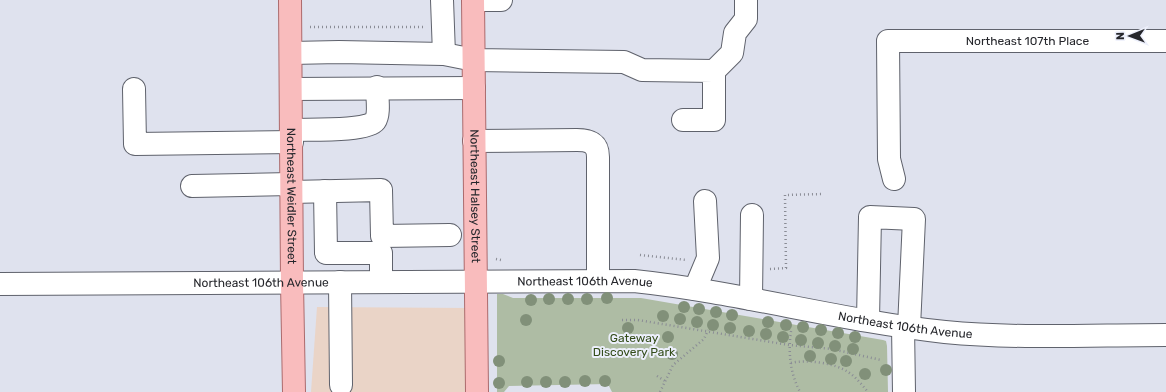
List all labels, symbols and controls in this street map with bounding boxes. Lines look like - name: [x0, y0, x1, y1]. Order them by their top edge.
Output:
- north arrow: [1110, 16, 1150, 56]
- text: N: [1114, 32, 1127, 40]
- street label: Northeast 107th Place: [966, 34, 1089, 48]
- street label: Northeast Weidler Street: [284, 128, 299, 265]
- street label: Northeast Halsey Street: [467, 129, 483, 263]
- street label: Northeast 106th Avenue: [517, 274, 654, 290]
- street label: Northeast 106th Avenue: [193, 275, 329, 290]
- street label: Northeast 106th Avenue: [837, 309, 973, 341]
- park label: Gateway Discovery Park: [593, 331, 676, 359]

